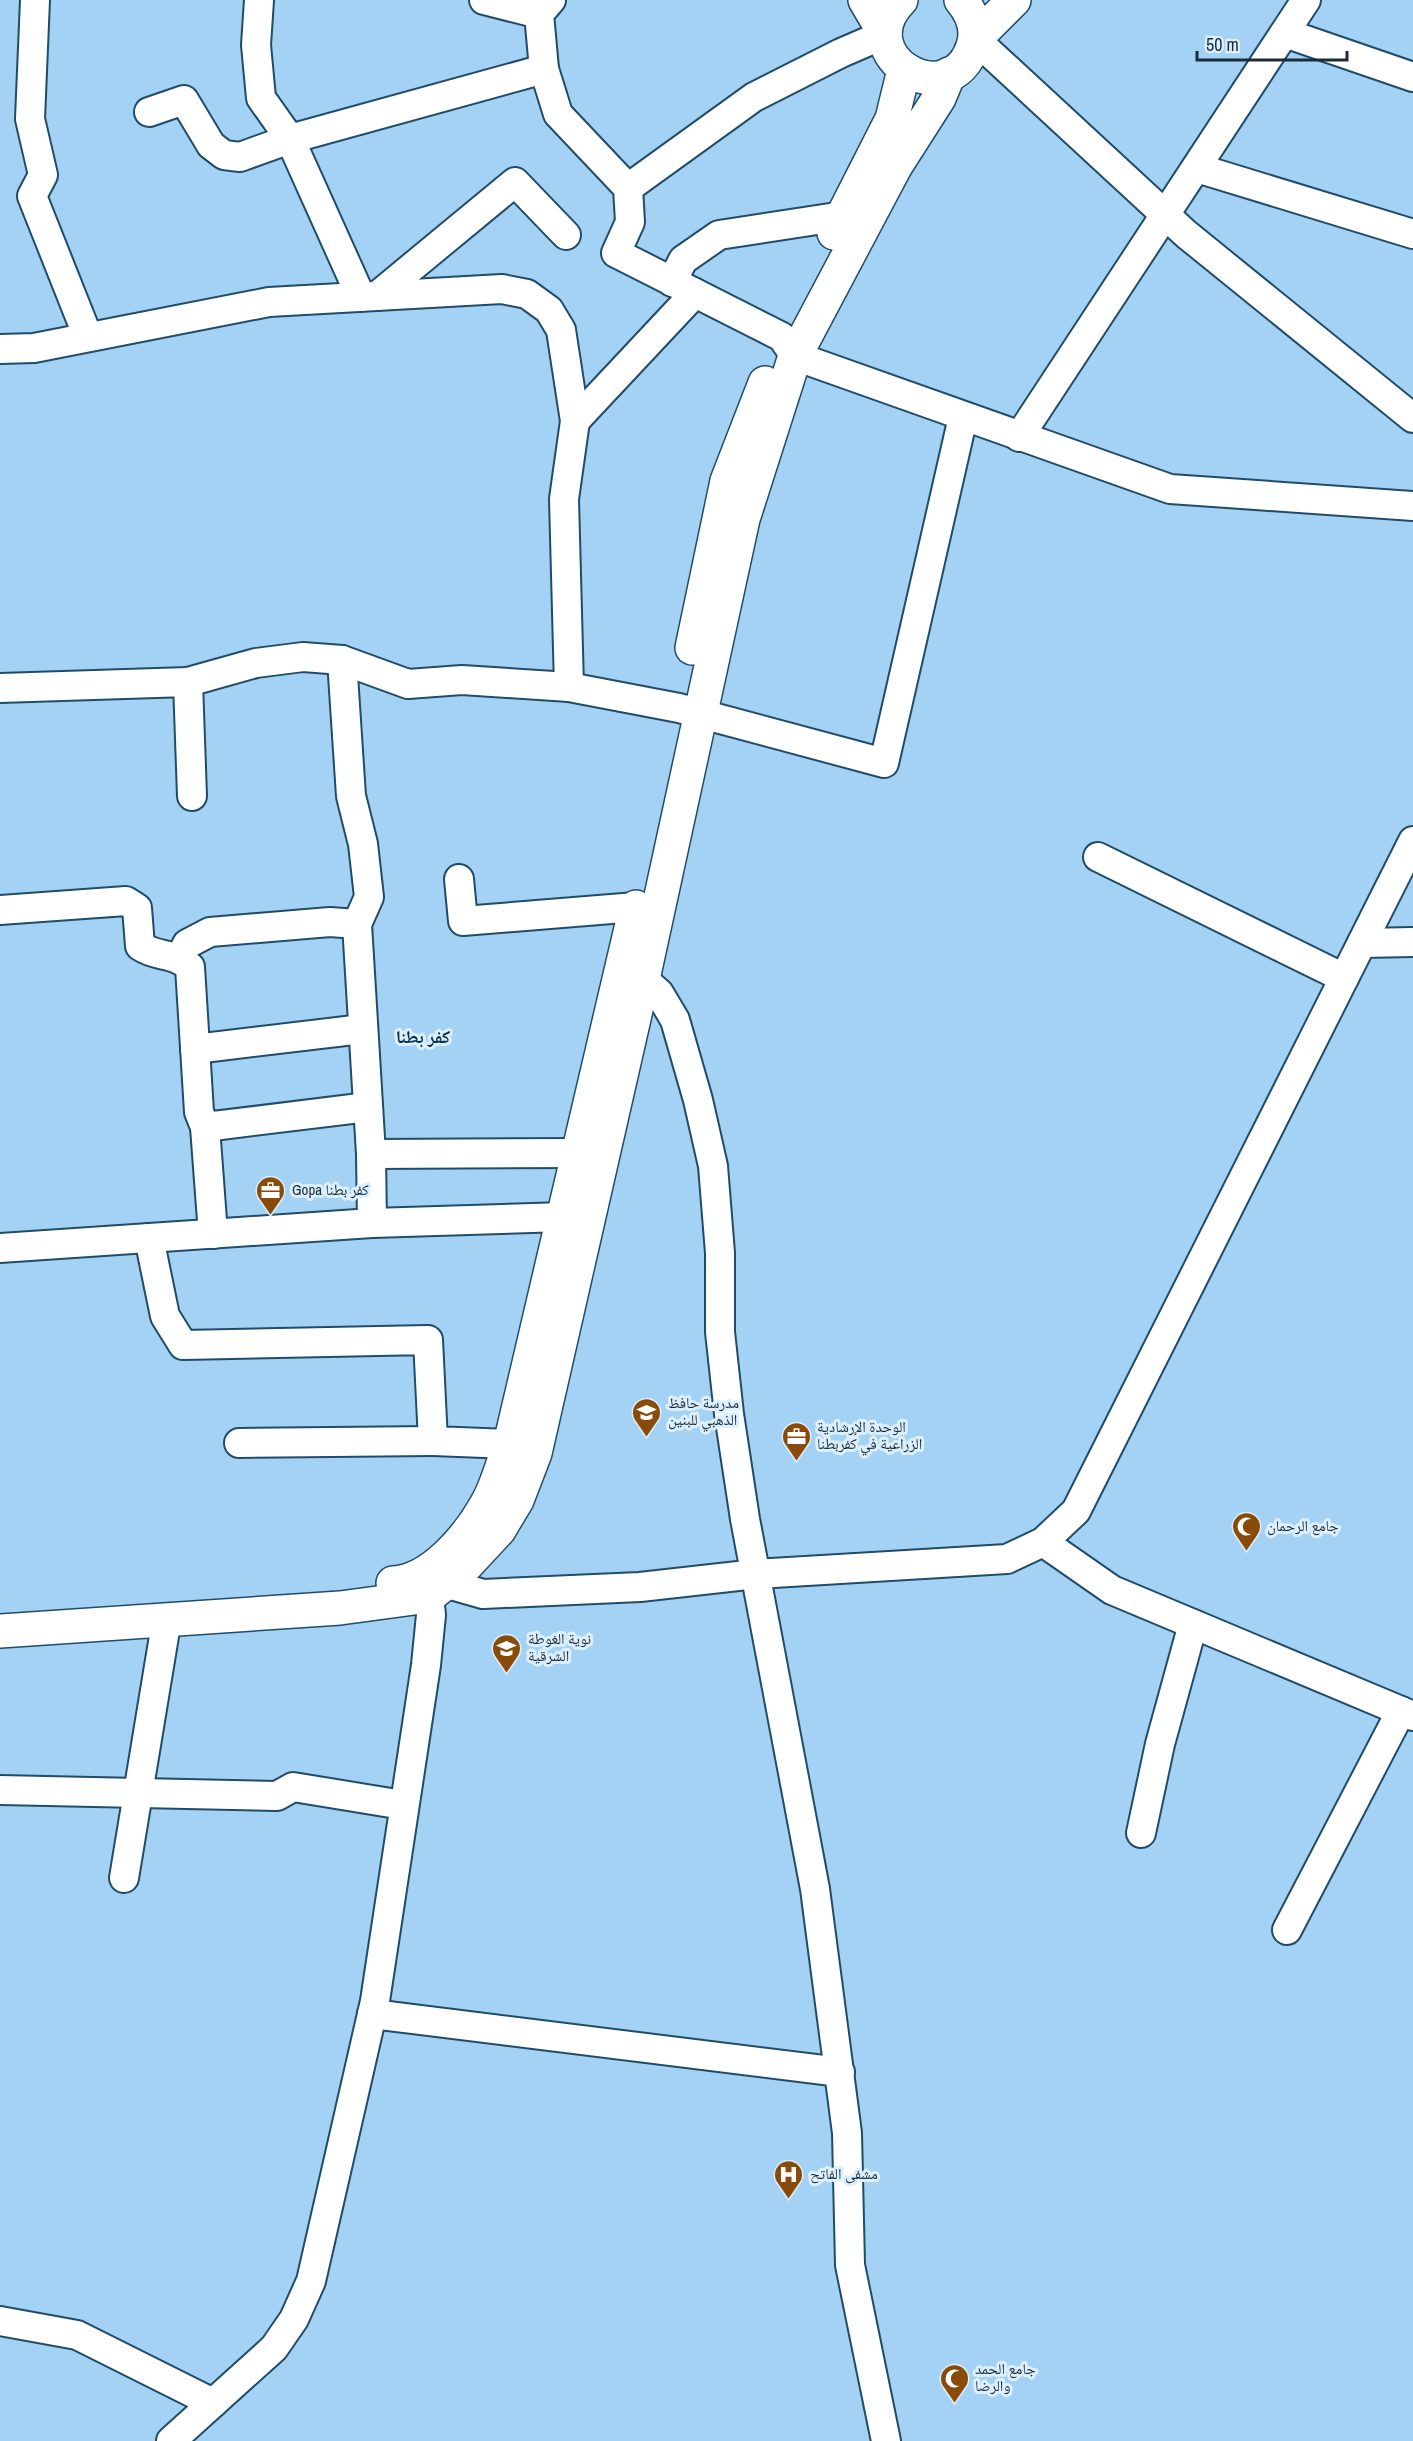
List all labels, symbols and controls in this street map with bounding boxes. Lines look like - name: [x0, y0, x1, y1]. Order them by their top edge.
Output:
- scale bar: [1197, 24, 1347, 62]
- text: 50 m: [1206, 32, 1239, 57]
- district label: كفر بطنا: [396, 1024, 450, 1049]
- office icon: Gopa كفر بطنا: [255, 1174, 287, 1216]
- place label: Gopa كفر بطنا: [292, 1179, 369, 1200]
- place label: مدرسة حافظ الذهبي للبنين: [668, 1392, 739, 1432]
- school or university icon: مدرسة حافظ الذهبي للبنين: [631, 1396, 663, 1438]
- place label: الوحدة الإرشادية الزراعية في كفربطنا: [817, 1416, 922, 1456]
- office icon: الوحدة الإرشادية الزراعية في كفربطنا: [780, 1420, 812, 1462]
- mosque icon: جامع الرحمان: [1230, 1510, 1262, 1552]
- place label: جامع الرحمان: [1267, 1515, 1339, 1536]
- place label: نوية الغوطة الشرقية: [528, 1628, 591, 1666]
- school or university icon: نوية الغوطة الشرقية: [491, 1632, 523, 1674]
- hospital icon: مشفى الفاتح: [773, 2158, 805, 2200]
- place label: مشفى الفاتح: [810, 2163, 878, 2184]
- place label: جامع الحمد والرضا: [975, 2358, 1036, 2396]
- mosque icon: جامع الحمد والرضا: [938, 2362, 970, 2404]

